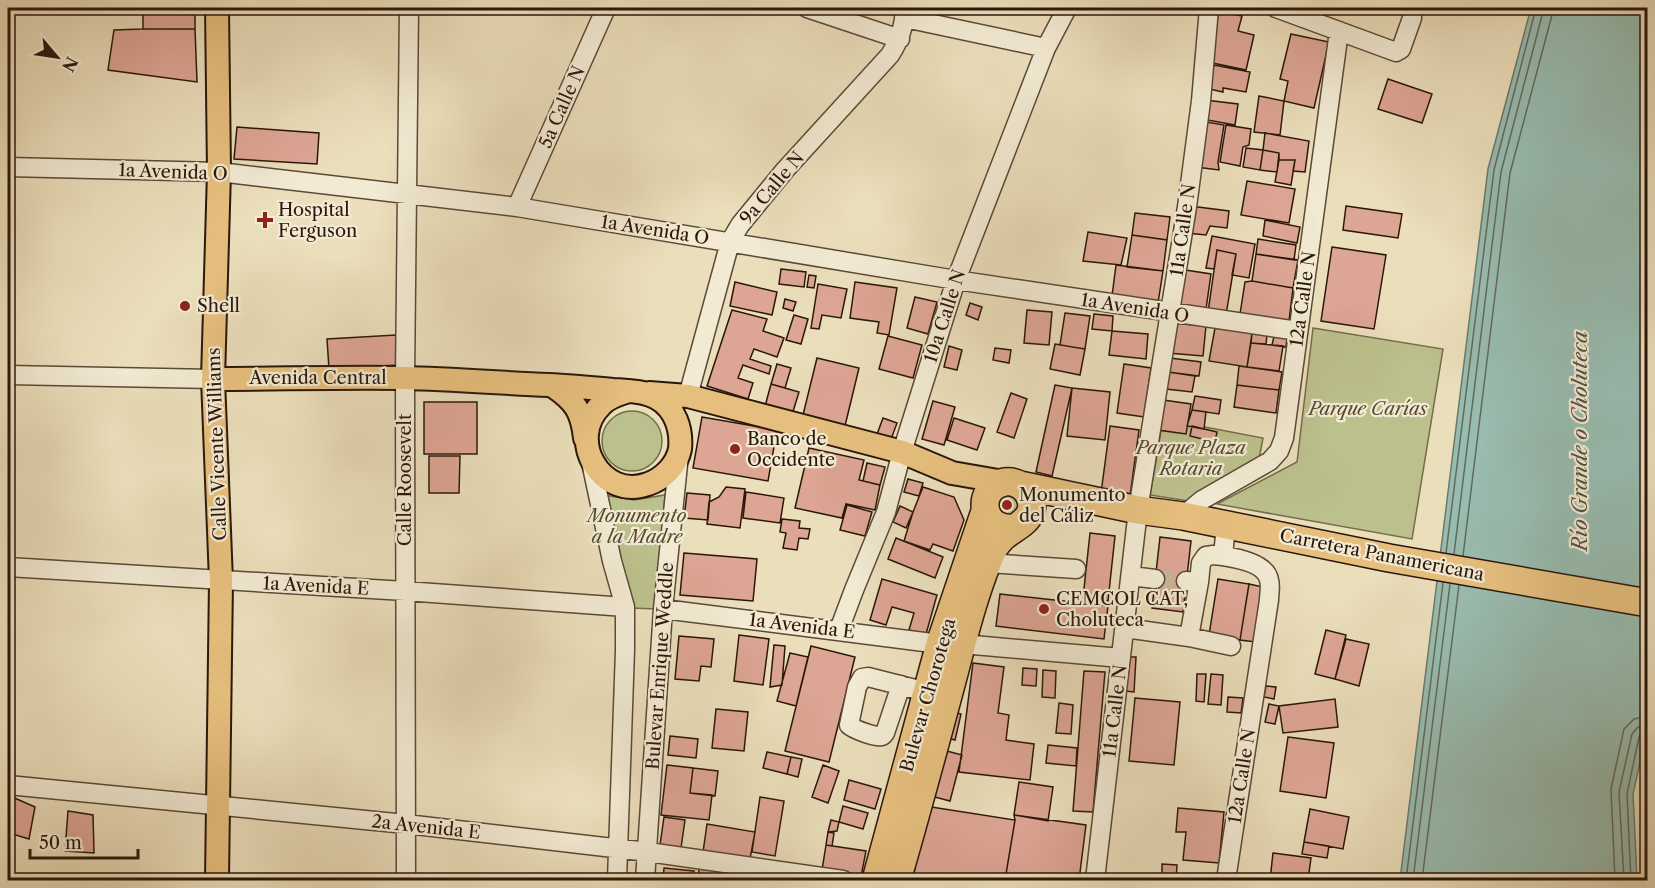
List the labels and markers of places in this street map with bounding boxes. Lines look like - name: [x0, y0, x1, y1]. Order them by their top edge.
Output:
- place label: Hospital Ferguson: [278, 199, 357, 242]
- marker: Hospital Ferguson: [256, 211, 274, 229]
- place label: Shell: [197, 295, 240, 317]
- marker: Shell: [178, 299, 192, 313]
- place label: Banco de Occidente: [747, 428, 835, 471]
- marker: Banco de Occidente: [728, 442, 742, 456]
- place label: Monumento del Cáliz: [1019, 484, 1126, 527]
- marker: Monumento del Cáliz: [1000, 498, 1014, 512]
- place label: CEMCOL CAT, Choluteca: [1056, 588, 1188, 631]
- marker: CEMCOL CAT, Choluteca: [1037, 602, 1051, 616]

